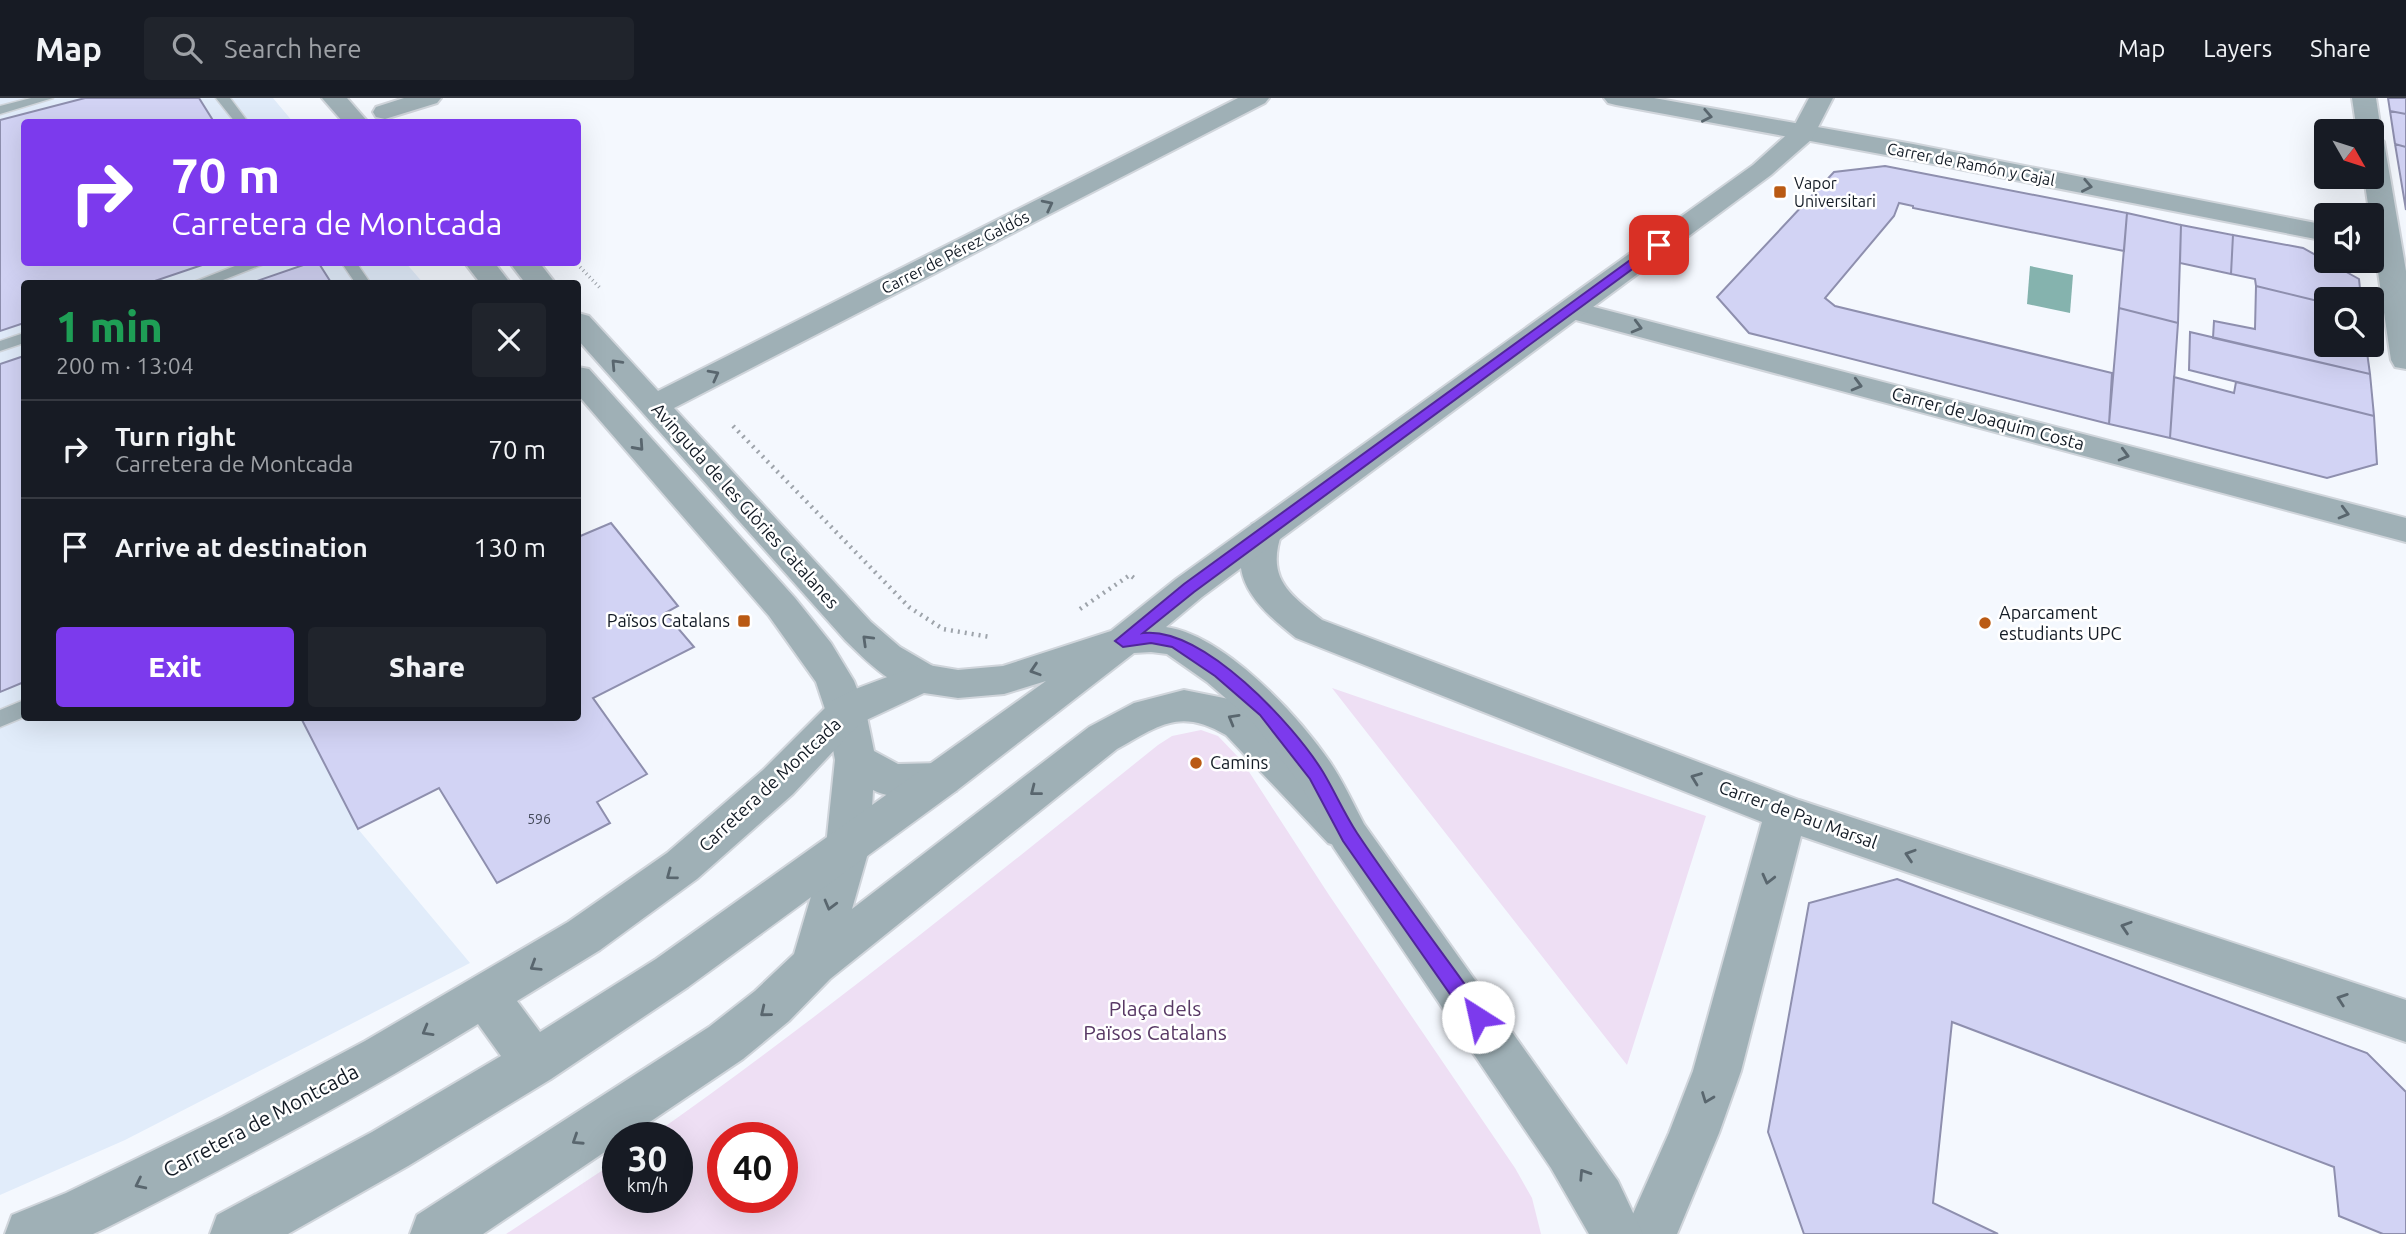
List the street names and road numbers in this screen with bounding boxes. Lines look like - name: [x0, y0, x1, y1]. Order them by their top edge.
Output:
- street label: Carrer de Ramón y Cajal: [1886, 139, 2056, 189]
- street label: Carrer de Pérez Galdós: [878, 207, 1032, 297]
- street label: Carrer de Joaquim Costa: [1890, 383, 2087, 453]
- street label: Avinguda de les Glòries Catalanes: [648, 399, 843, 612]
- street label: Carretera de Montcada: [694, 713, 844, 855]
- street label: Carrer de Pau Marsal: [1716, 776, 1881, 852]
- street label: Carretera de Montcada: [159, 1058, 362, 1182]

